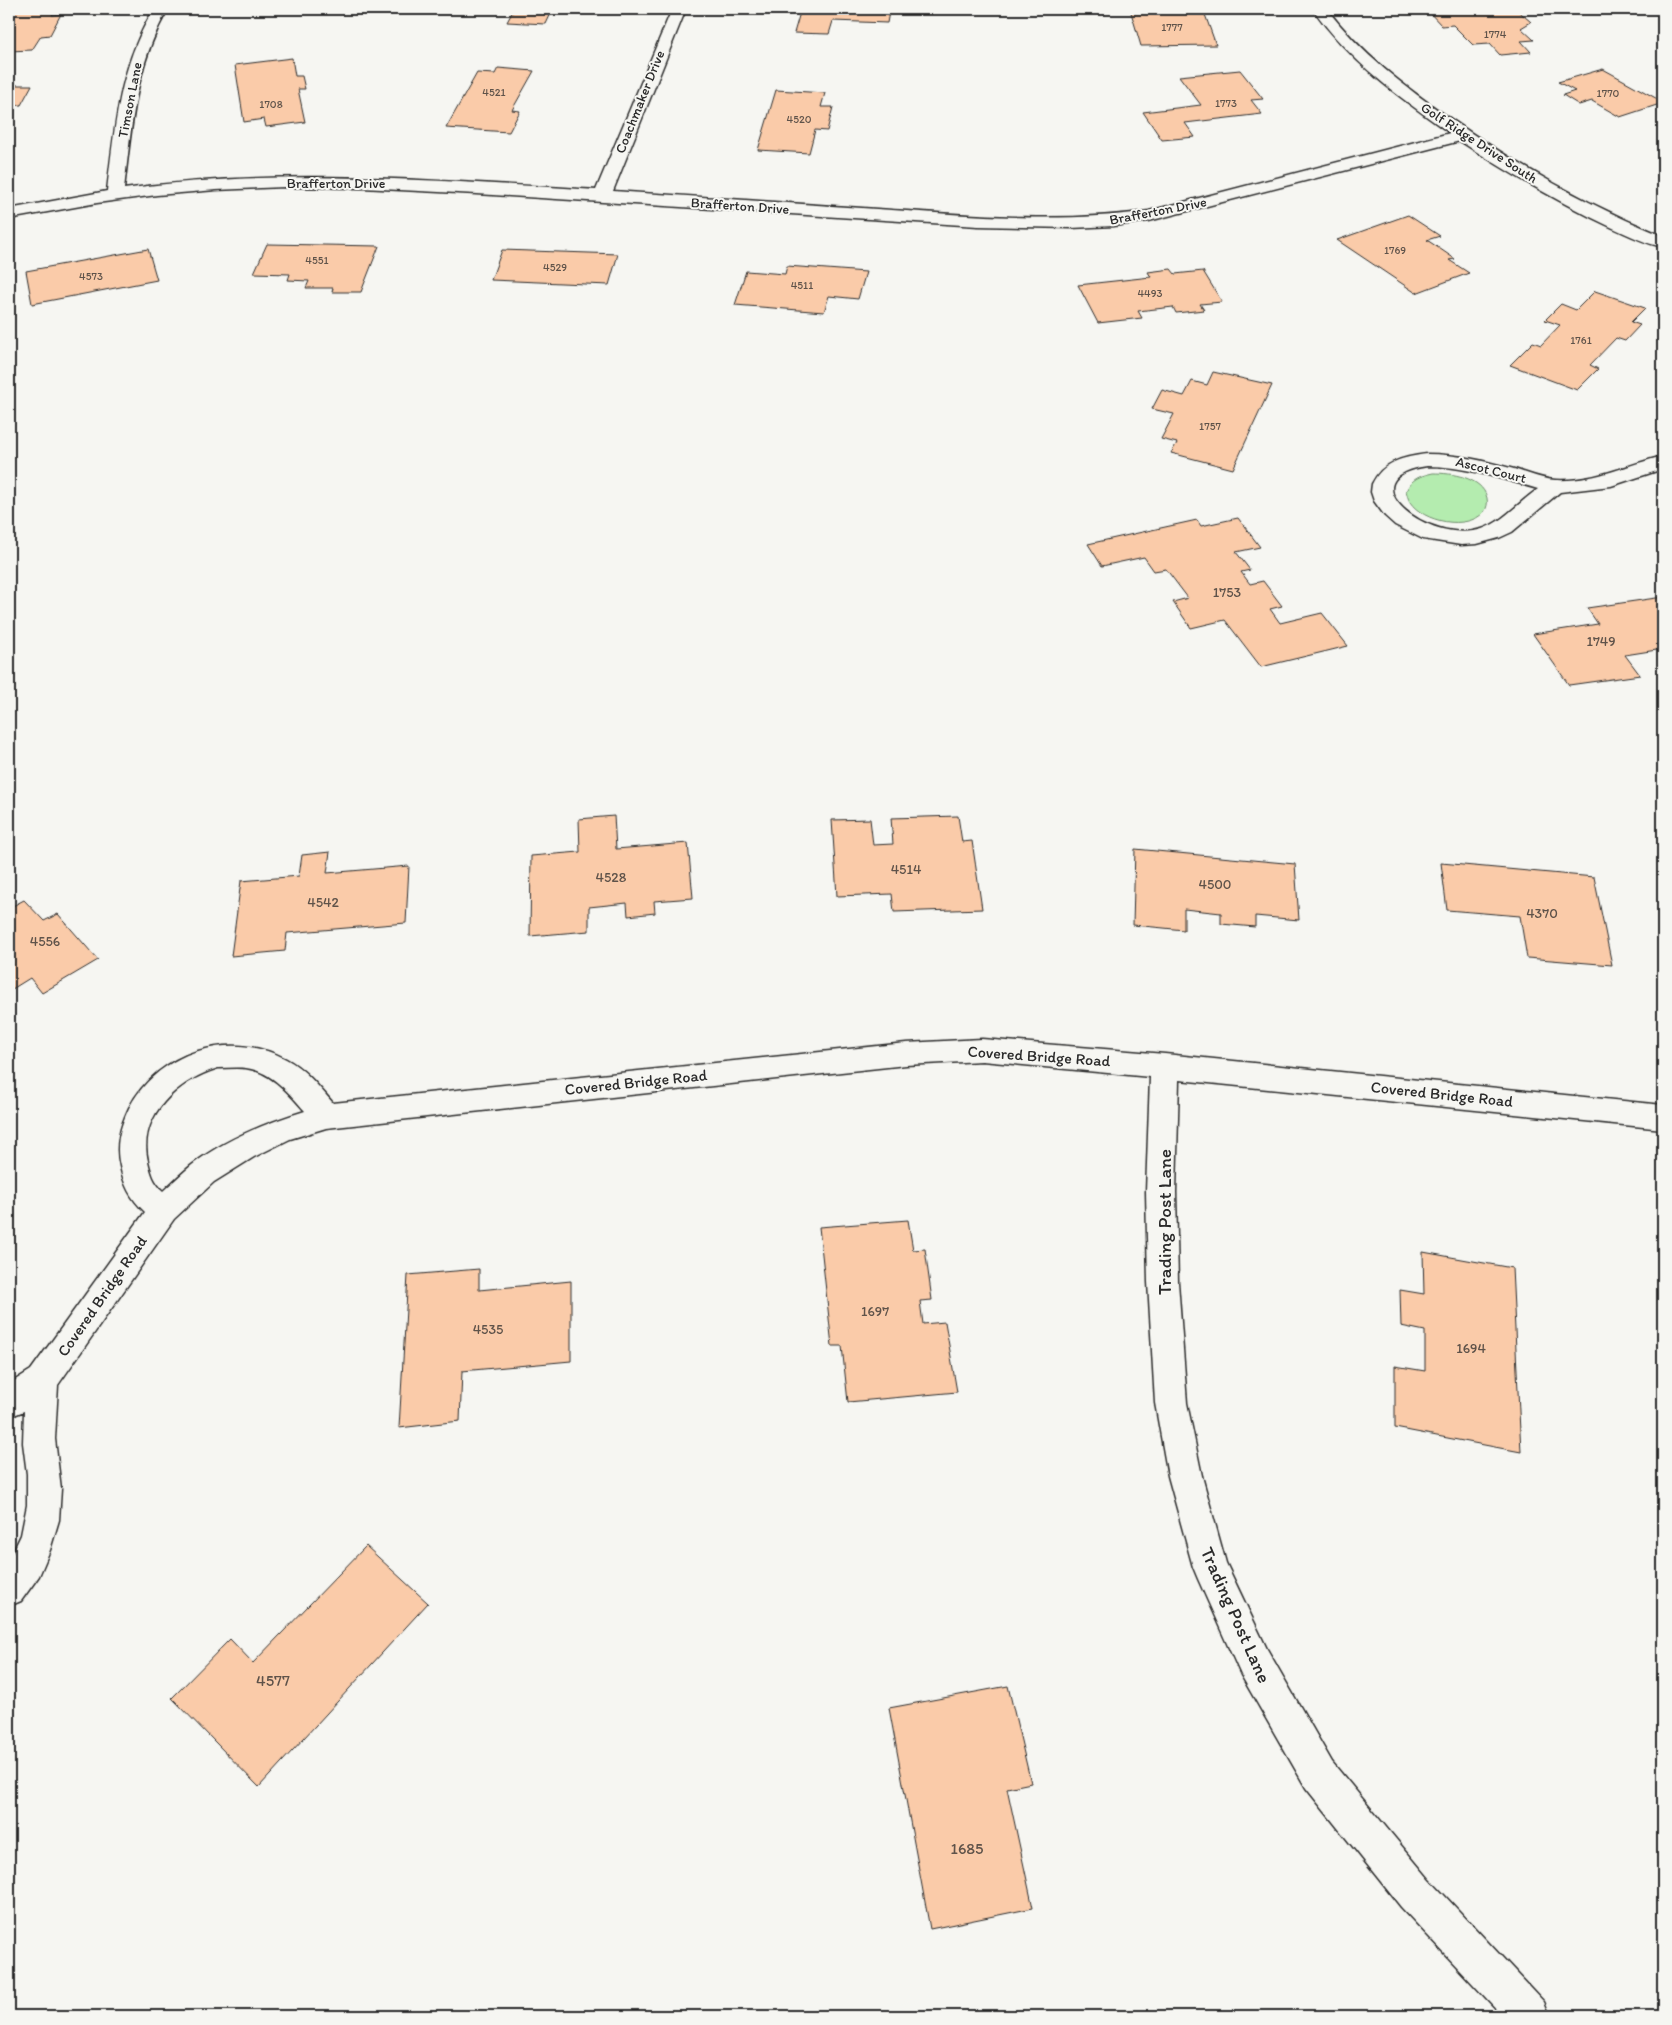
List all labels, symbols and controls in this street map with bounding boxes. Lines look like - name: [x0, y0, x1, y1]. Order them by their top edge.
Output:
- house number: 1777: [1161, 21, 1183, 34]
- house number: 1774: [1484, 28, 1507, 41]
- street label: Coachmaker Drive: [612, 48, 669, 156]
- street label: Timson Lane: [114, 60, 146, 139]
- house number: 4521: [482, 86, 506, 99]
- house number: 1770: [1597, 87, 1620, 100]
- house number: 1773: [1215, 97, 1237, 110]
- house number: 1708: [259, 98, 283, 111]
- street label: Golf Ridge Drive South: [1417, 99, 1541, 187]
- house number: 4520: [787, 113, 812, 126]
- street label: Brafferton Drive: [287, 175, 386, 192]
- street label: Brafferton Drive: [1108, 193, 1208, 229]
- street label: Brafferton Drive: [690, 194, 790, 218]
- house number: 1769: [1384, 244, 1406, 257]
- house number: 4551: [305, 254, 329, 267]
- house number: 4529: [543, 261, 567, 274]
- house number: 4573: [79, 270, 103, 283]
- house number: 4511: [791, 279, 813, 292]
- house number: 4493: [1138, 287, 1162, 300]
- house number: 1761: [1570, 334, 1592, 347]
- house number: 1757: [1199, 420, 1221, 433]
- street label: Ascot Court: [1454, 453, 1528, 487]
- house number: 1753: [1213, 584, 1242, 601]
- house number: 1749: [1586, 633, 1616, 650]
- house number: 4514: [891, 861, 922, 878]
- house number: 4528: [596, 869, 627, 886]
- house number: 4500: [1198, 876, 1232, 893]
- house number: 4542: [307, 894, 339, 911]
- house number: 4370: [1526, 905, 1558, 922]
- house number: 4556: [30, 933, 60, 950]
- street label: Covered Bridge Road: [967, 1042, 1111, 1070]
- street label: Covered Bridge Road: [564, 1065, 708, 1099]
- street label: Covered Bridge Road: [1370, 1077, 1514, 1111]
- street label: Trading Post Lane: [1153, 1149, 1176, 1295]
- street label: Covered Bridge Road: [53, 1232, 151, 1360]
- house number: 1697: [861, 1303, 889, 1320]
- house number: 4535: [473, 1321, 503, 1338]
- house number: 1694: [1456, 1340, 1486, 1357]
- street label: Trading Post Lane: [1196, 1544, 1276, 1686]
- house number: 4577: [256, 1671, 290, 1690]
- house number: 1685: [950, 1839, 984, 1858]

